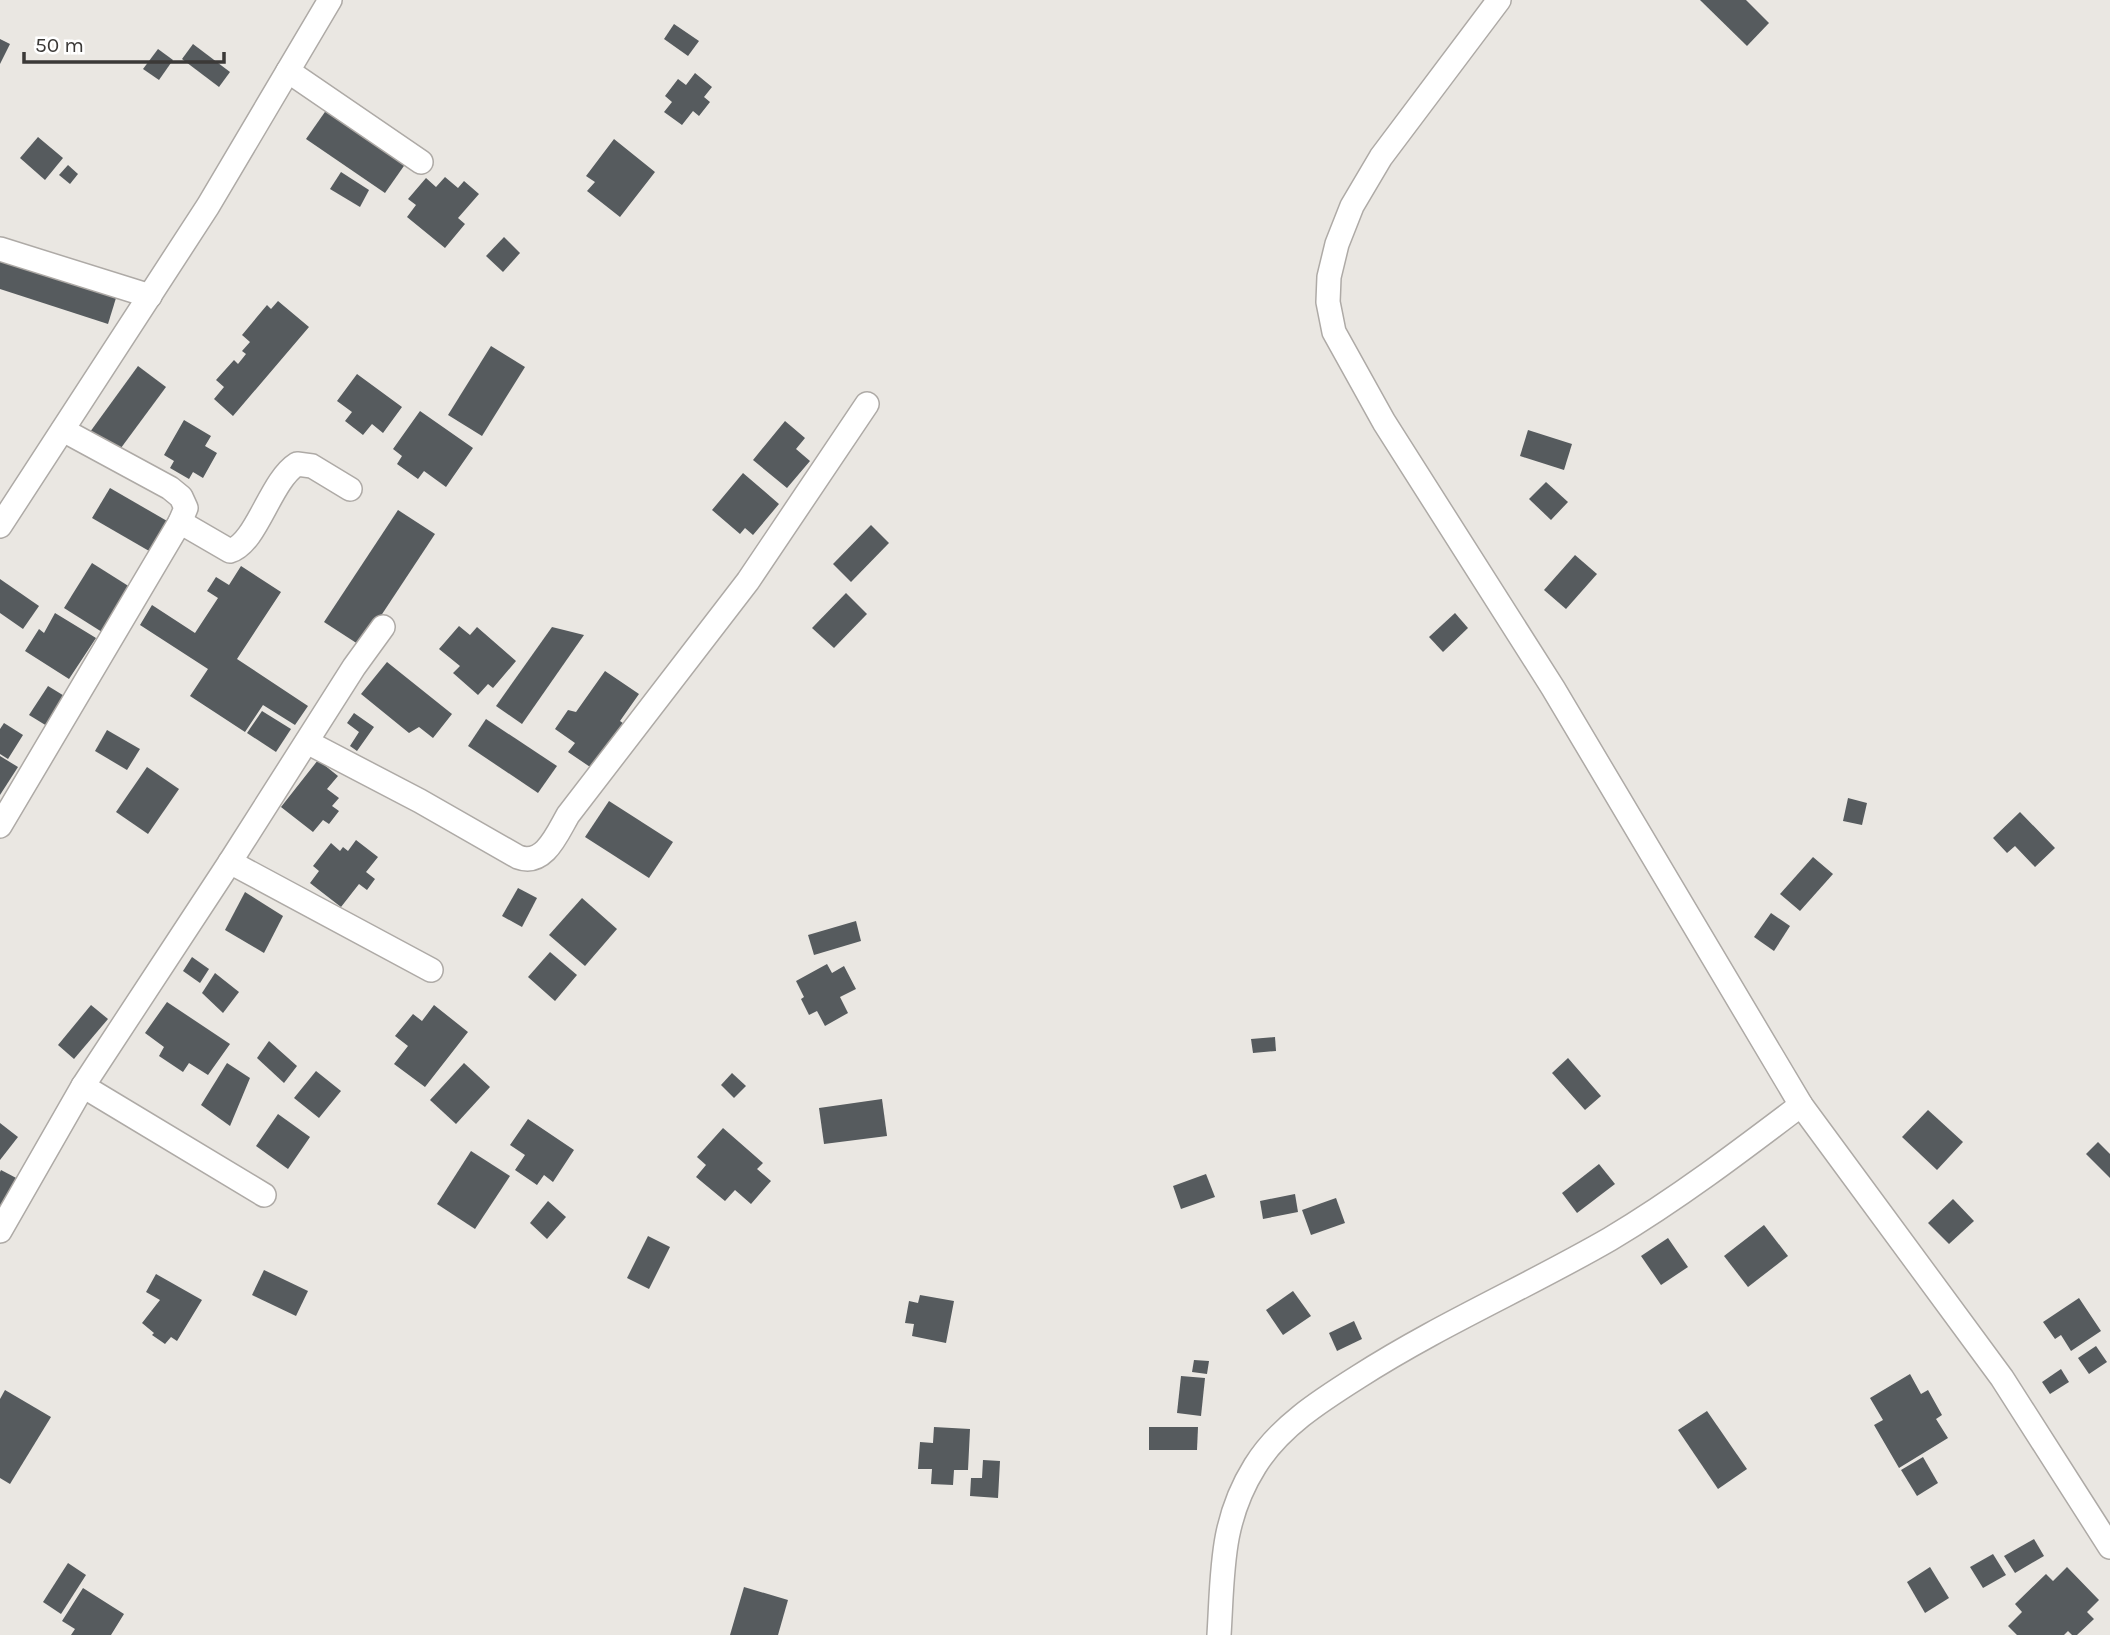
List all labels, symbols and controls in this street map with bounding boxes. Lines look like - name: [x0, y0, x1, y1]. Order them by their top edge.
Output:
- scale bar: [24, 21, 224, 65]
- text: 50 m: [35, 33, 84, 57]

